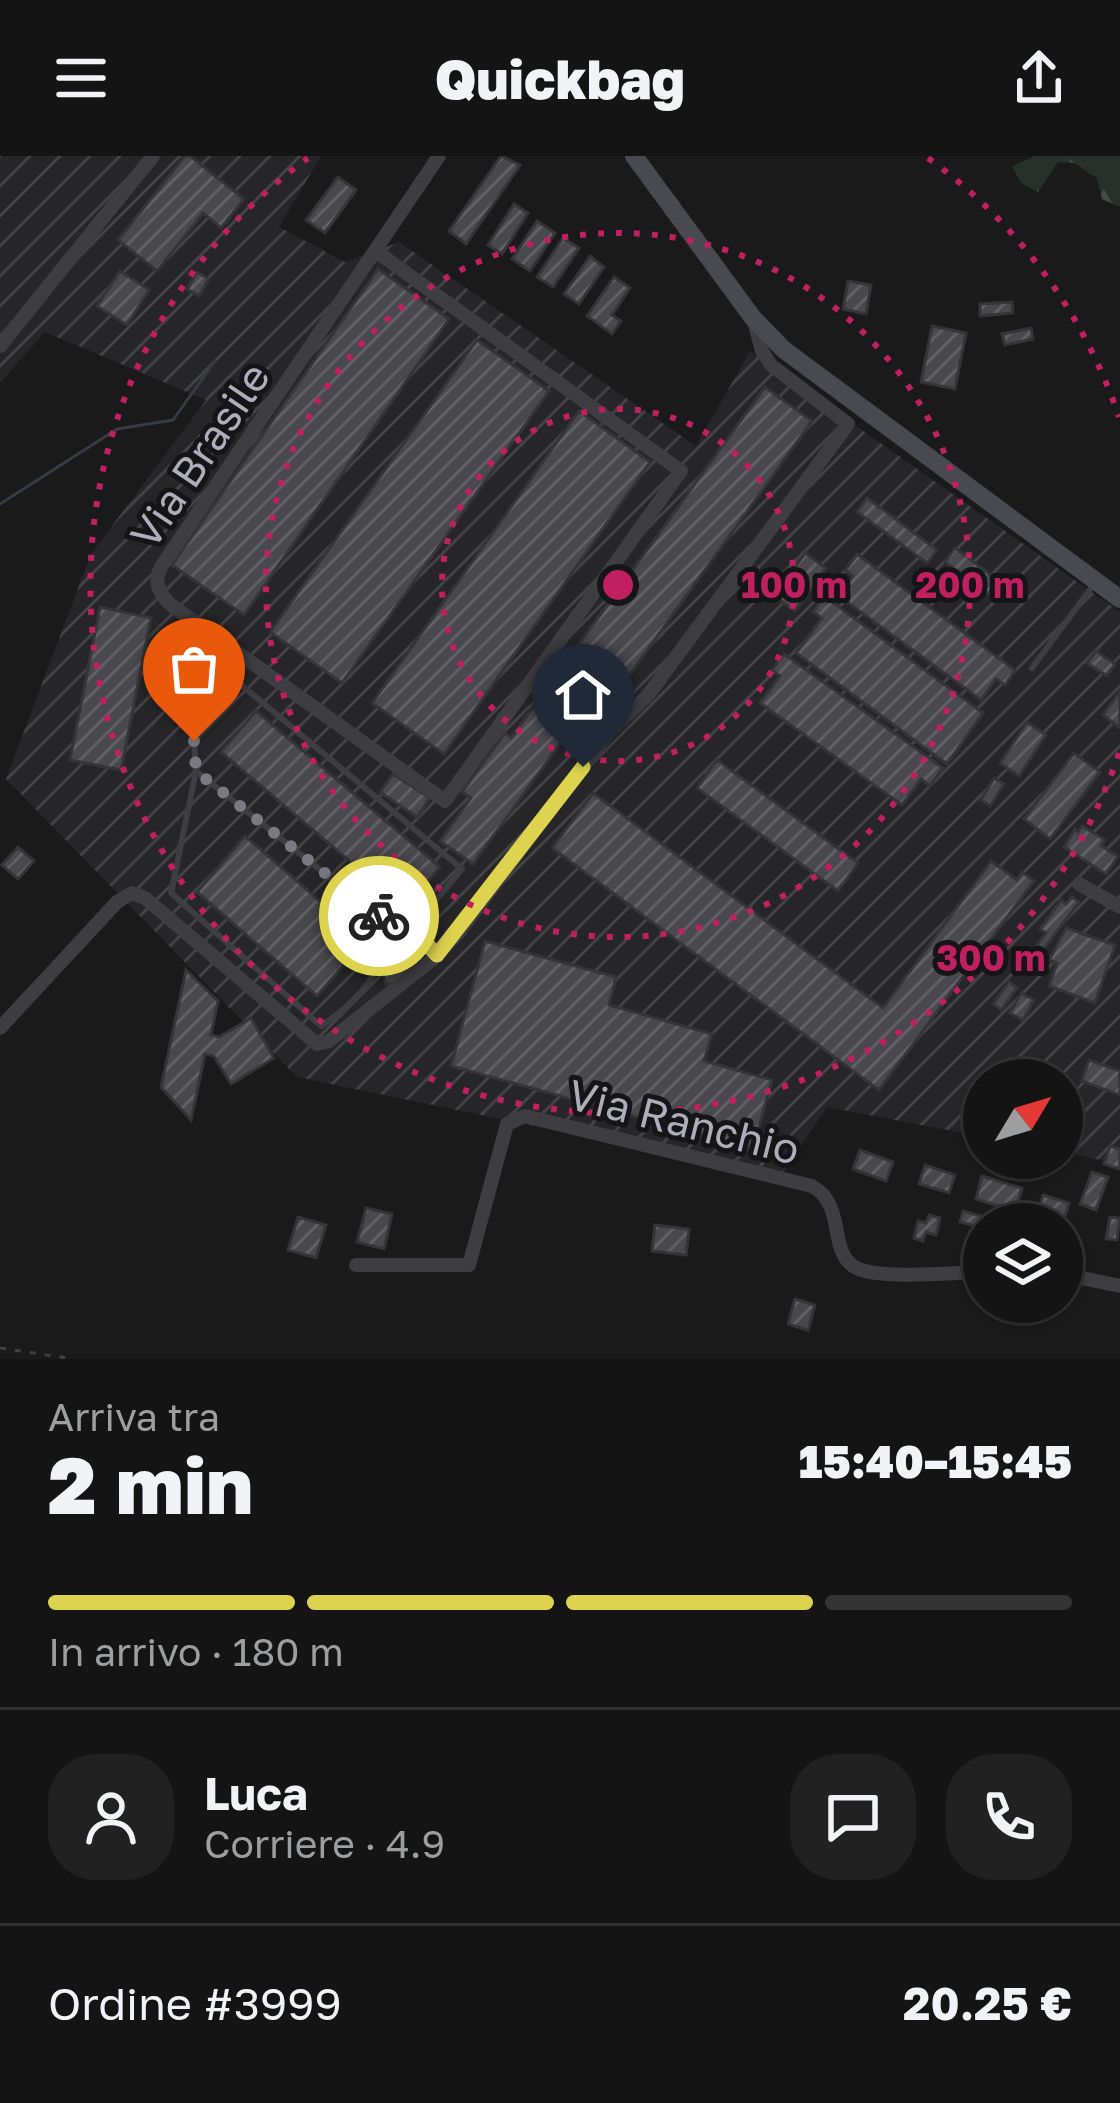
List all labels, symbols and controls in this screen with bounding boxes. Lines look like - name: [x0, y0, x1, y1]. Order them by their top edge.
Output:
- icon: menu: [48, 45, 114, 111]
- icon: share: [1006, 45, 1072, 111]
- text: Quickbag: [435, 46, 685, 111]
- street label: Via Brasile: [119, 353, 279, 557]
- text: 100 m: [741, 563, 847, 606]
- text: 200 m: [915, 563, 1025, 606]
- centre of rings: [597, 564, 639, 606]
- pin: [143, 618, 245, 741]
- icon: bag: [161, 636, 227, 702]
- pin: [532, 644, 634, 767]
- icon: home: [550, 662, 616, 728]
- courier: [319, 856, 439, 976]
- icon: bike: [346, 883, 412, 949]
- text: 300 m: [936, 936, 1046, 979]
- north arrow: [963, 1059, 1083, 1179]
- map controls: [963, 1059, 1083, 1323]
- street label: Via Ranchio: [563, 1068, 805, 1174]
- button: layers: [963, 1203, 1083, 1323]
- text: Arriva tra: [48, 1393, 220, 1440]
- text: 15:40–15:45: [799, 1434, 1072, 1488]
- text: 2 min: [48, 1438, 253, 1531]
- text: In arrivo · 180 m: [48, 1628, 344, 1675]
- button: person: [48, 1754, 174, 1880]
- button: chat: [790, 1754, 916, 1880]
- button: phone: [946, 1754, 1072, 1880]
- text: Luca: [204, 1766, 308, 1820]
- text: Corriere · 4.9: [204, 1820, 445, 1867]
- text: Ordine #3999: [48, 1976, 342, 2030]
- text: 20.25 €: [903, 1976, 1072, 2030]

